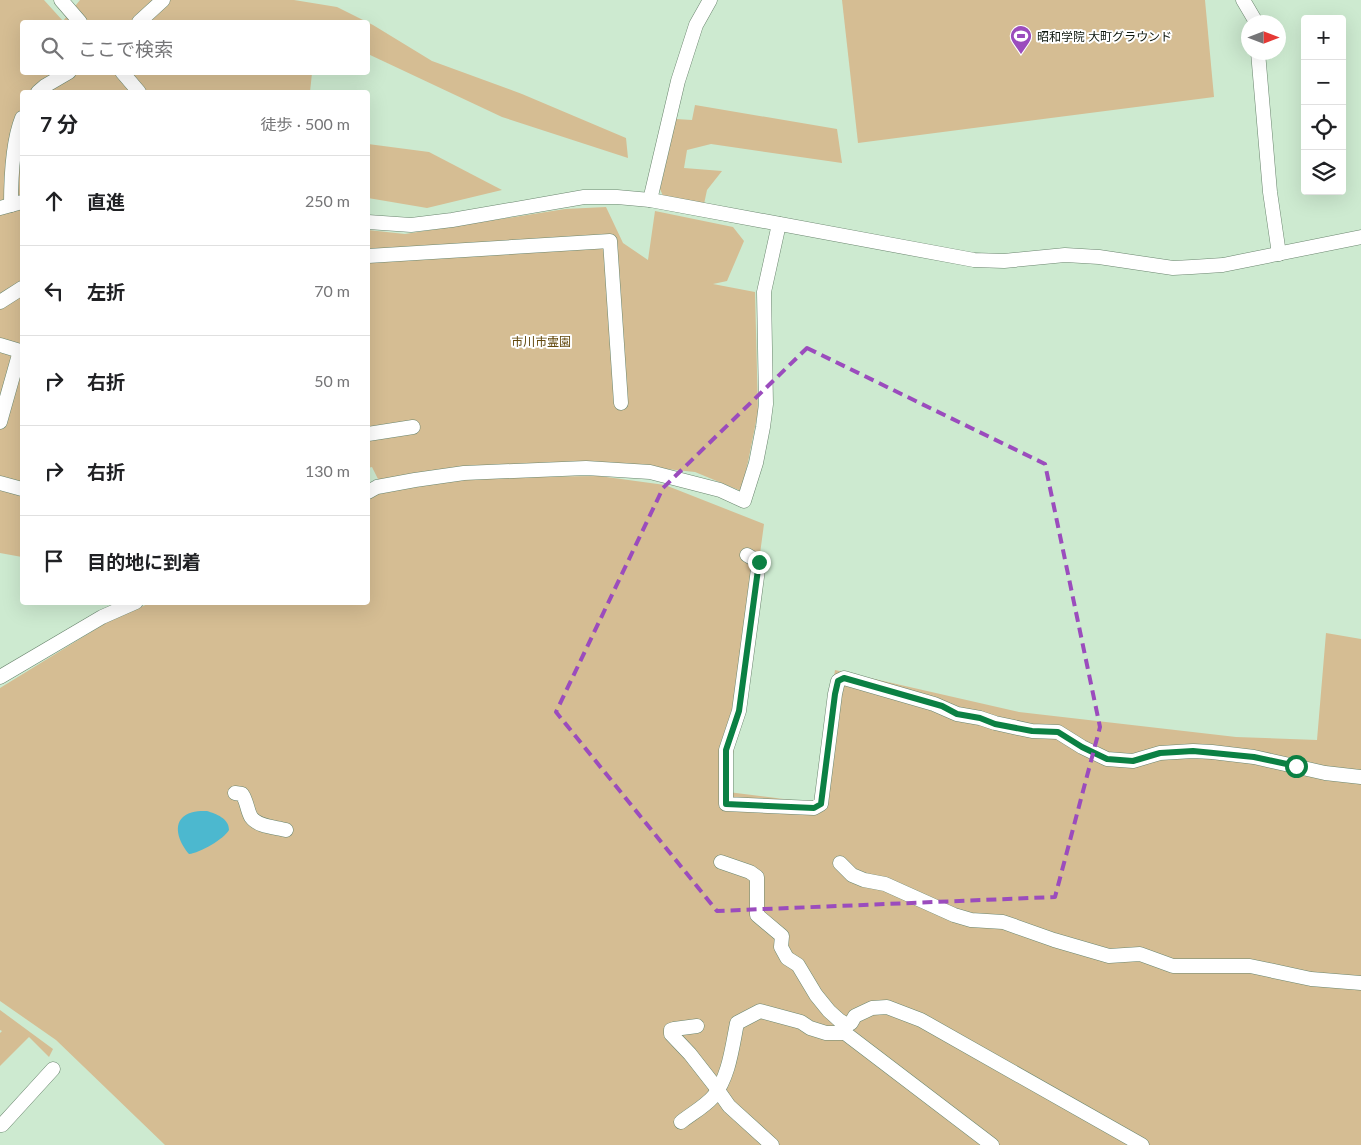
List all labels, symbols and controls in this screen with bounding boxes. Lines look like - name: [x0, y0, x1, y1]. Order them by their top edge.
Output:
- north arrow: [1241, 15, 1286, 60]
- map controls: [1301, 15, 1346, 195]
- button: +: [1301, 15, 1346, 60]
- search box: [20, 20, 370, 75]
- sports icon: 昭和学院 大町グラウンド: [1009, 24, 1033, 55]
- place label: 昭和学院 大町グラウンド: [1037, 29, 1172, 44]
- icon: search: [38, 34, 66, 62]
- text: ここで検索: [78, 37, 173, 60]
- button: −: [1301, 60, 1346, 105]
- button: locate: [1301, 105, 1346, 150]
- text: 7 分: [40, 111, 78, 136]
- text: 徒歩 · 500 m: [261, 114, 350, 133]
- button: layers: [1301, 150, 1346, 195]
- icon: ahead: [40, 187, 68, 215]
- text: 直進: [87, 190, 125, 213]
- text: 250 m: [305, 191, 350, 210]
- icon: left: [40, 277, 68, 305]
- text: 左折: [87, 280, 125, 303]
- text: 70 m: [314, 281, 350, 300]
- park label: 市川市霊園: [511, 334, 571, 349]
- icon: right: [40, 367, 68, 395]
- text: 右折: [87, 370, 125, 393]
- text: 50 m: [314, 371, 350, 390]
- icon: right: [40, 457, 68, 485]
- text: 右折: [87, 460, 125, 483]
- text: 130 m: [305, 461, 350, 480]
- icon: arrive: [40, 547, 68, 575]
- text: 目的地に到着: [87, 550, 201, 573]
- route end: [748, 551, 771, 574]
- route start: [1285, 755, 1308, 778]

